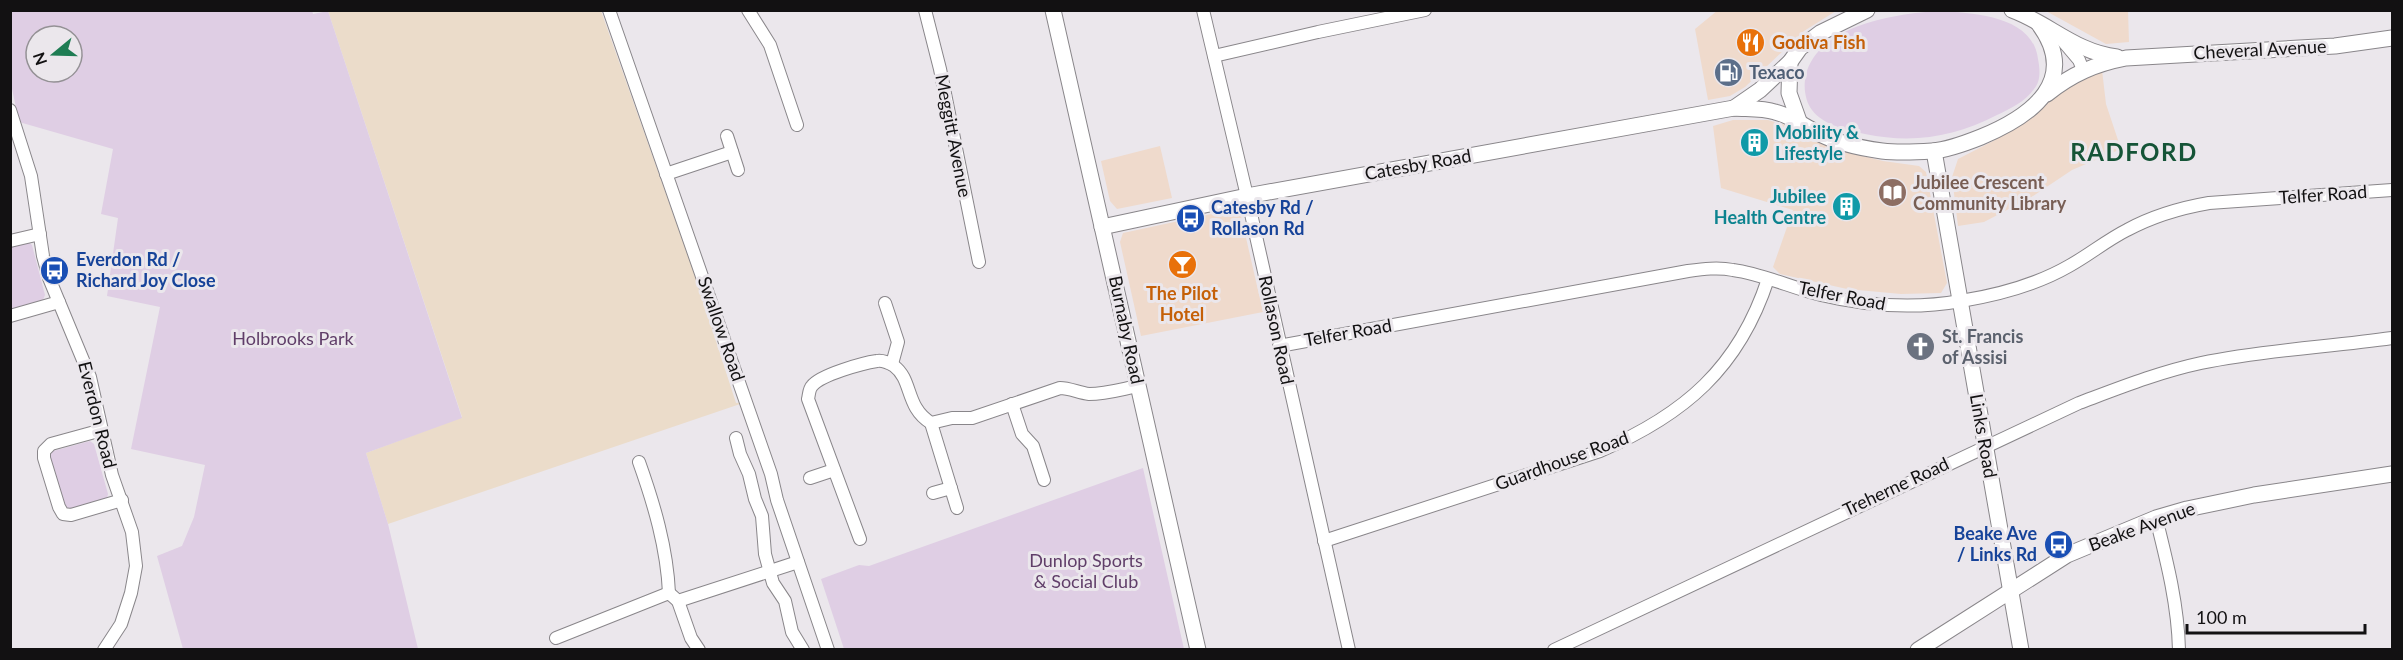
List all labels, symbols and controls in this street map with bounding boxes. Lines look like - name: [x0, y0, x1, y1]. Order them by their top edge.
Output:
- north arrow: [24, 24, 84, 84]
- restaurant icon: Godiva Fish: [1735, 27, 1767, 59]
- place label: Godiva Fish: [1772, 31, 1866, 53]
- street label: Cheveral Avenue: [2193, 35, 2327, 63]
- text: N: [28, 50, 50, 68]
- fuel station icon: Texaco: [1712, 57, 1744, 89]
- place label: Texaco: [1749, 61, 1805, 83]
- street label: Meggitt Avenue: [931, 72, 977, 199]
- place label: Mobility & Lifestyle: [1775, 121, 1859, 164]
- building icon: Mobility & Lifestyle: [1738, 127, 1770, 159]
- district label: RADFORD: [2070, 137, 2198, 166]
- street label: Catesby Road: [1363, 144, 1473, 184]
- place label: Jubilee Crescent Community Library: [1913, 171, 2067, 214]
- library icon: Jubilee Crescent Community Library: [1876, 177, 1908, 209]
- street label: Telfer Road: [2278, 180, 2368, 208]
- place label: Jubilee Health Centre: [1714, 185, 1826, 228]
- building icon: Jubilee Health Centre: [1831, 191, 1863, 223]
- place label: Catesby Rd / Rollason Rd: [1211, 196, 1314, 239]
- bus stop icon: Catesby Rd / Rollason Rd: [1174, 202, 1206, 234]
- place label: Everdon Rd / Richard Joy Close: [76, 248, 216, 291]
- bar icon: The Pilot Hotel: [1166, 249, 1198, 281]
- bus stop icon: Everdon Rd / Richard Joy Close: [39, 254, 71, 286]
- street label: Swallow Road: [694, 273, 750, 384]
- street label: Rollason Road: [1255, 273, 1299, 386]
- street label: Burnaby Road: [1105, 274, 1149, 386]
- street label: Telfer Road: [1797, 276, 1888, 314]
- place label: The Pilot Hotel: [1146, 282, 1218, 325]
- street label: Telfer Road: [1302, 314, 1393, 351]
- place label: St. Francis of Assisi: [1942, 325, 2023, 368]
- park label: Holbrooks Park: [232, 327, 355, 349]
- church icon: St. Francis of Assisi: [1905, 331, 1937, 363]
- street label: Everdon Road: [74, 359, 122, 471]
- street label: Links Road: [1966, 392, 2002, 480]
- street label: Guardhouse Road: [1492, 426, 1631, 494]
- street label: Treherne Road: [1839, 452, 1952, 520]
- street label: Beake Avenue: [2085, 497, 2198, 555]
- place label: Beake Ave / Links Rd: [1953, 522, 2037, 565]
- bus stop icon: Beake Ave / Links Rd: [2042, 528, 2074, 560]
- park label: Dunlop Sports & Social Club: [1029, 549, 1143, 592]
- scale bar: [2187, 597, 2366, 635]
- text: 100 m: [2196, 606, 2247, 628]

